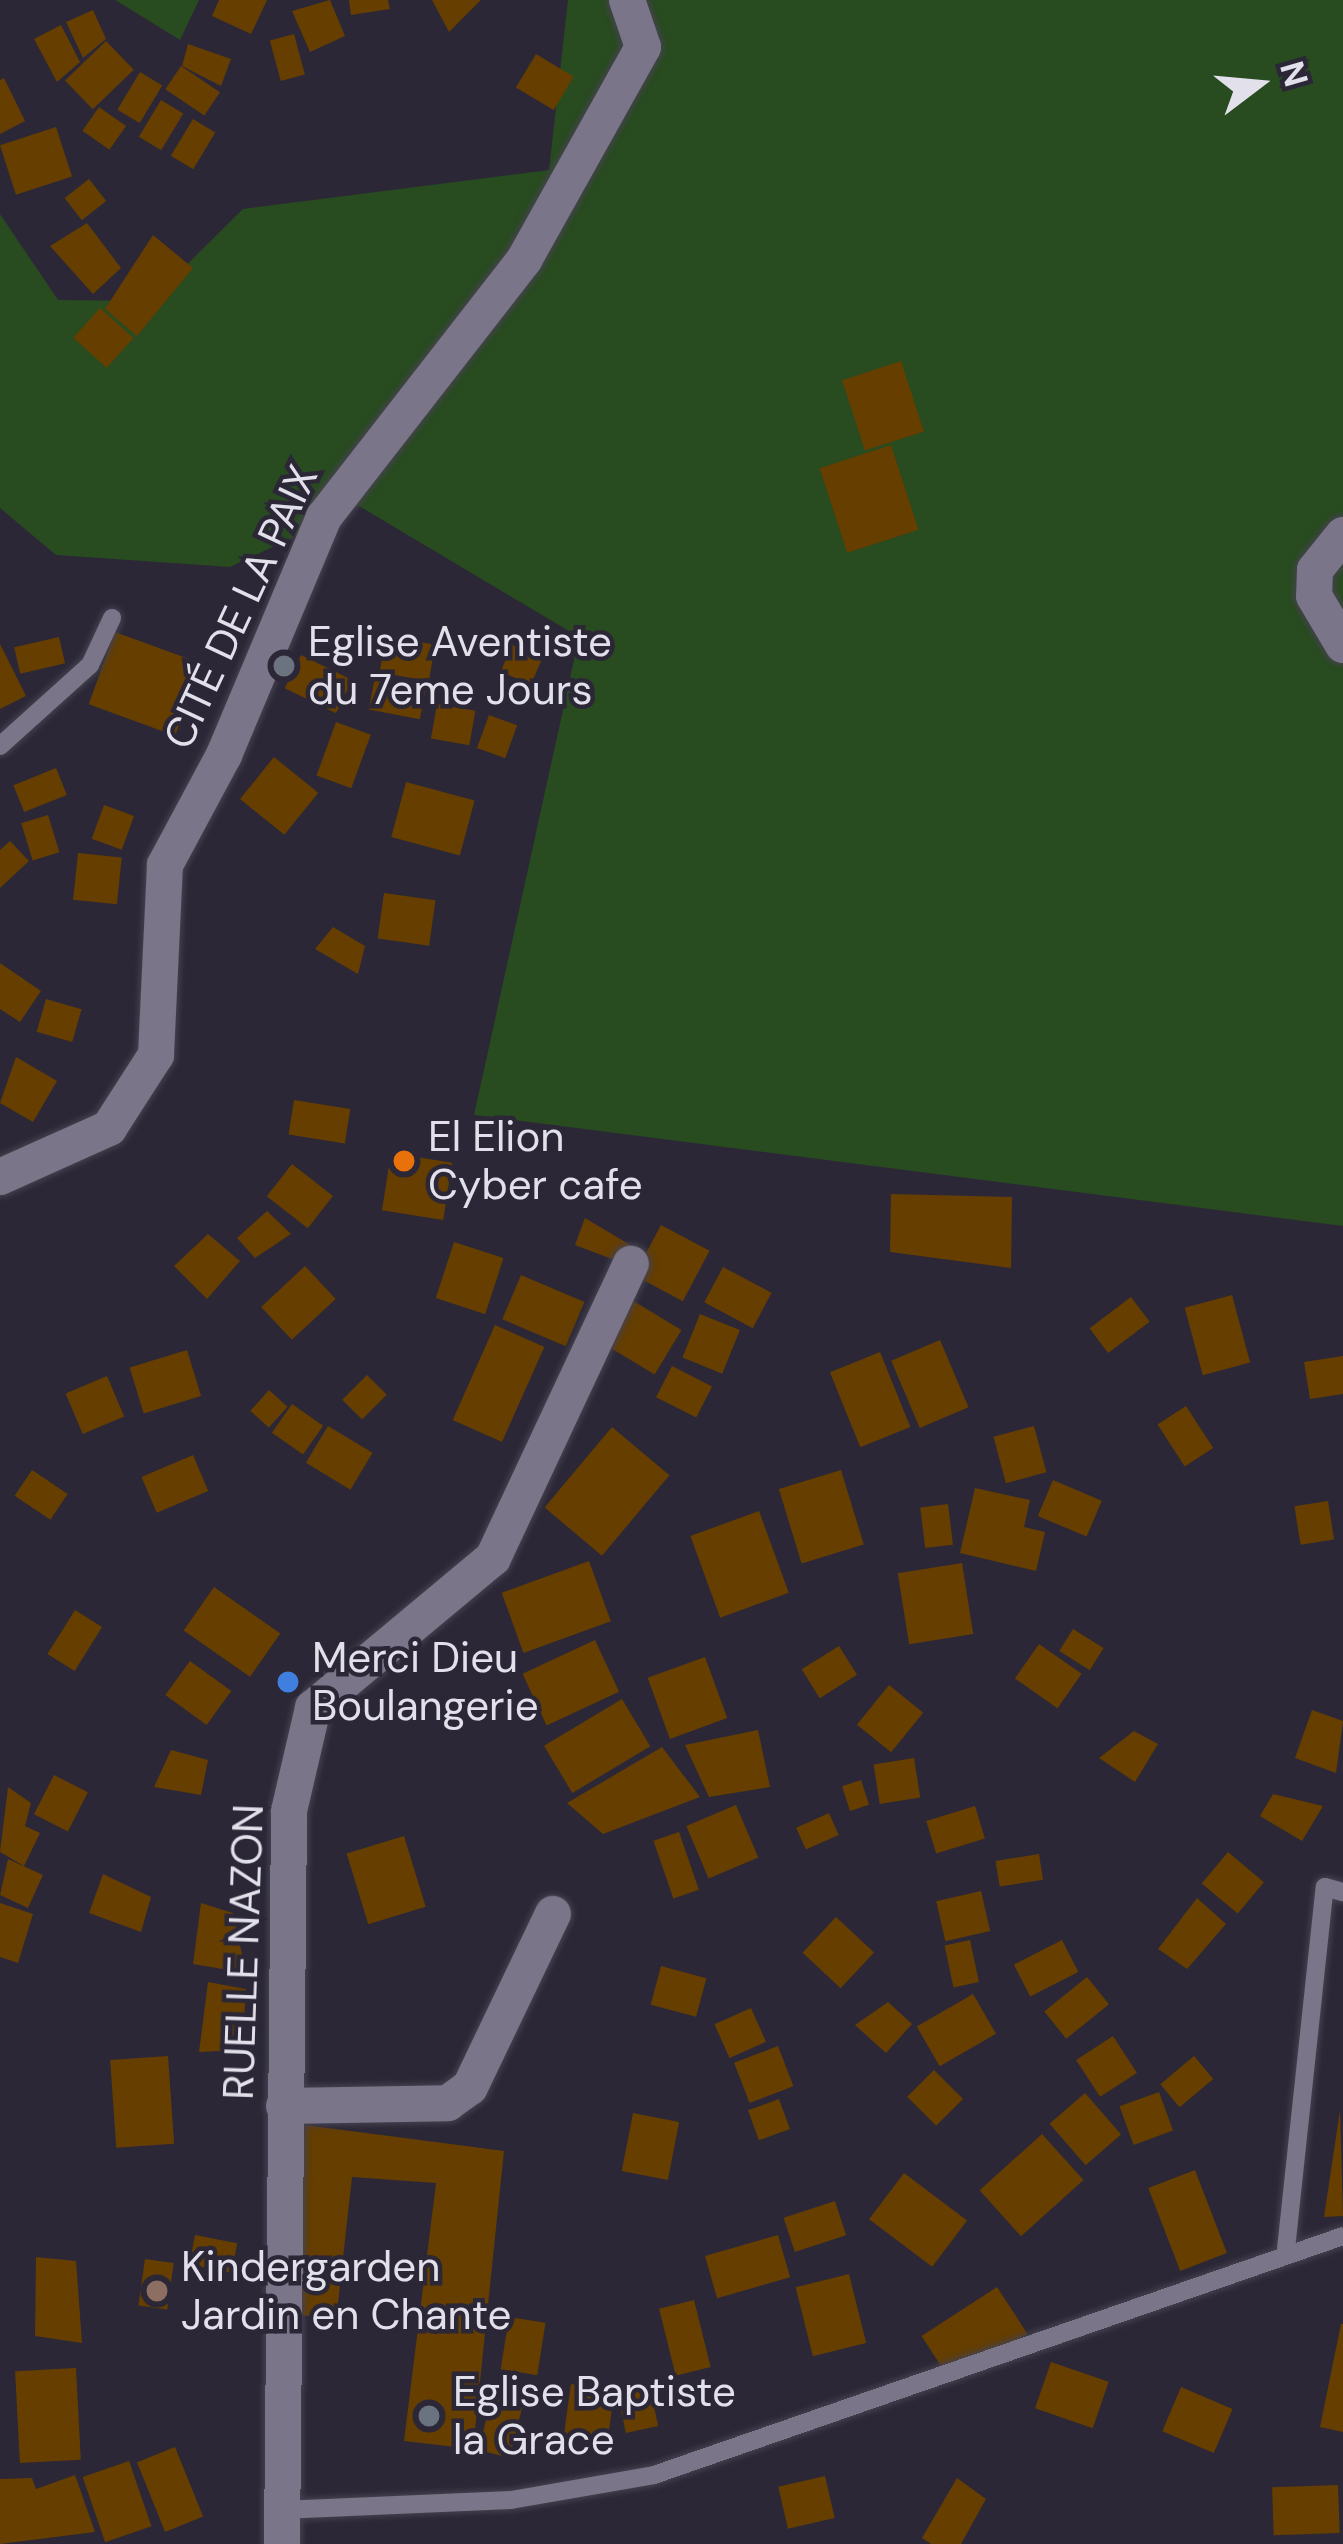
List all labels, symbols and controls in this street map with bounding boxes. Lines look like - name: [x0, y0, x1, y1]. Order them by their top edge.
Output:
- north arrow: [1199, 24, 1319, 144]
- text: N: [1270, 56, 1318, 91]
- street label: CITÉ DE LA PAIX: [153, 457, 329, 757]
- place label: Eglise Aventiste du 7eme Jours: [308, 617, 612, 716]
- marker: Eglise Aventiste du 7eme Jours: [271, 653, 297, 679]
- place label: El Elion Cyber cafe: [428, 1112, 642, 1210]
- marker: El Elion Cyber cafe: [391, 1148, 417, 1174]
- place label: Merci Dieu Boulangerie: [312, 1633, 539, 1732]
- marker: Merci Dieu Boulangerie: [275, 1669, 301, 1695]
- street label: RUELLE NAZON: [214, 1803, 274, 2101]
- place label: Kindergarden Jardin en Chante: [181, 2242, 511, 2340]
- marker: Kindergarden Jardin en Chante: [144, 2278, 170, 2304]
- place label: Eglise Baptiste la Grace: [453, 2367, 736, 2466]
- marker: Eglise Baptiste la Grace: [416, 2403, 442, 2429]

